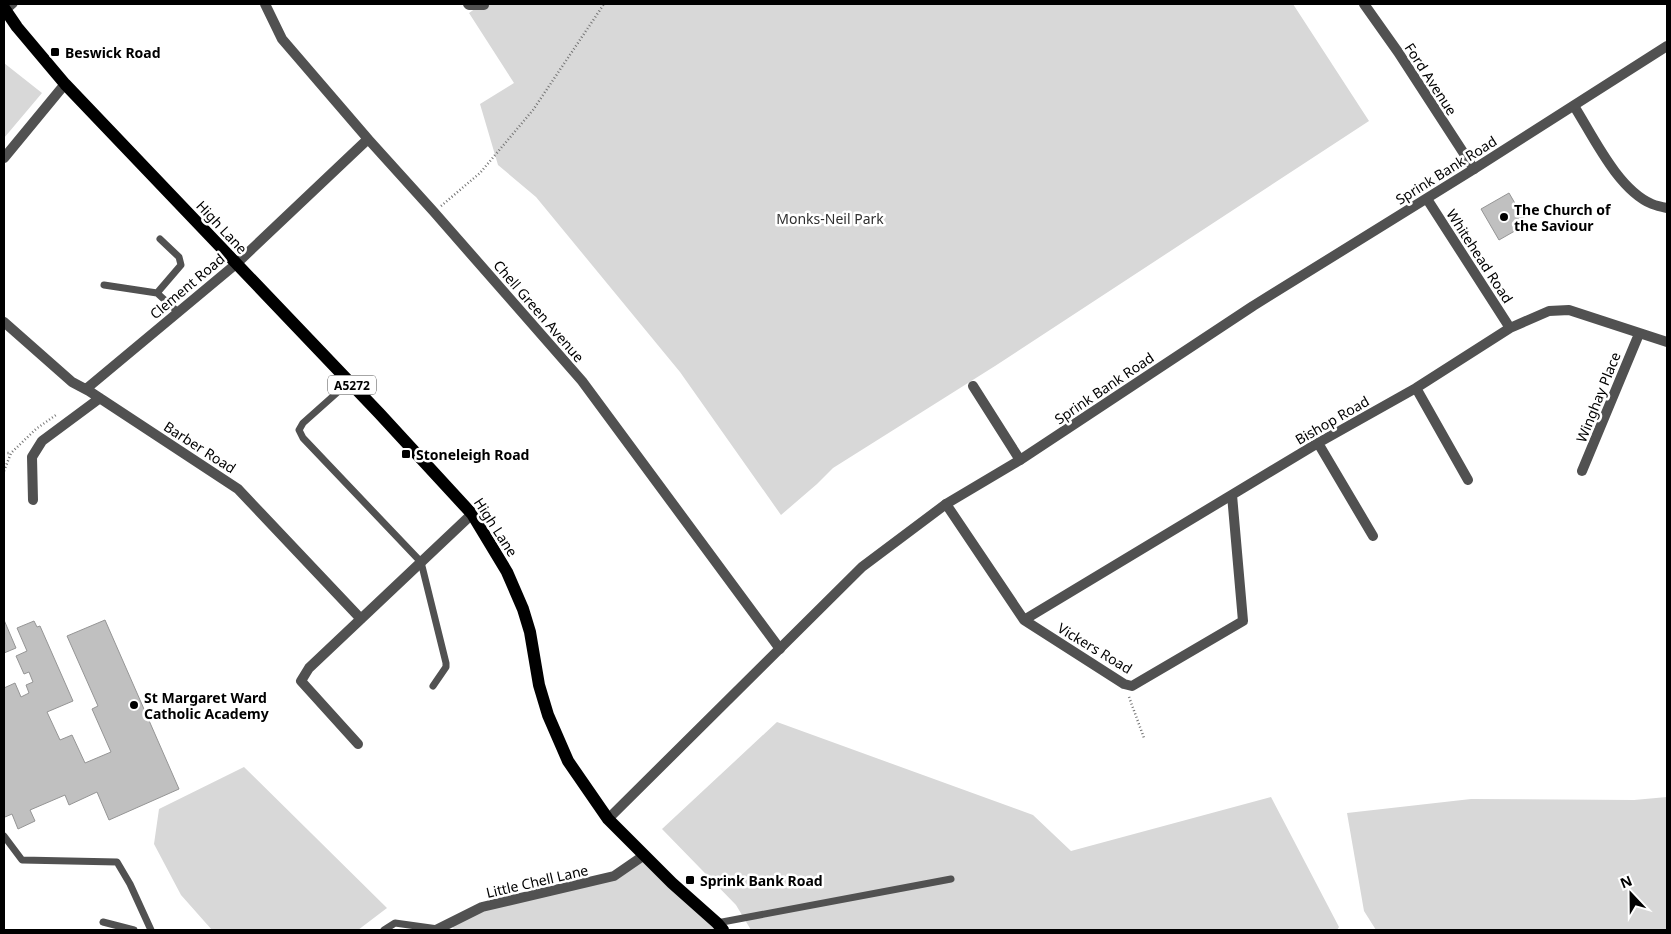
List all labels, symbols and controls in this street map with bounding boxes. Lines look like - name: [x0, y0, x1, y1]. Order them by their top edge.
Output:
- street label: Ford Avenue: [1401, 39, 1462, 119]
- place label: Beswick Road: [65, 43, 161, 62]
- marker: Beswick Road: [49, 46, 61, 58]
- street label: Sprink Bank Road: [1392, 131, 1500, 209]
- street label: High Lane: [192, 196, 252, 258]
- place label: The Church of the Saviour: [1514, 200, 1612, 235]
- street label: Whitehead Road: [1442, 205, 1518, 307]
- park label: Monks-Neil Park: [776, 209, 884, 228]
- marker: The Church of the Saviour: [1498, 211, 1510, 223]
- street label: Clement Road: [146, 249, 228, 323]
- street label: Chell Green Avenue: [489, 256, 589, 366]
- street label: Sprink Bank Road: [1051, 348, 1157, 428]
- street label: Winghay Place: [1571, 349, 1625, 445]
- road number: A5272: [328, 376, 376, 394]
- street label: Bishop Road: [1292, 391, 1372, 449]
- street label: Barber Road: [160, 417, 240, 477]
- place label: Stoneleigh Road: [416, 445, 529, 464]
- marker: Stoneleigh Road: [400, 448, 412, 460]
- street label: High Lane: [470, 494, 522, 560]
- street label: Vickers Road: [1054, 618, 1136, 678]
- place label: St Margaret Ward Catholic Academy: [144, 688, 269, 723]
- marker: St Margaret Ward Catholic Academy: [128, 699, 140, 711]
- street label: Little Chell Lane: [484, 860, 590, 902]
- north arrow: [1606, 869, 1656, 919]
- place label: Sprink Bank Road: [700, 871, 823, 890]
- text: N: [1617, 871, 1635, 892]
- marker: Sprink Bank Road: [684, 874, 696, 886]

